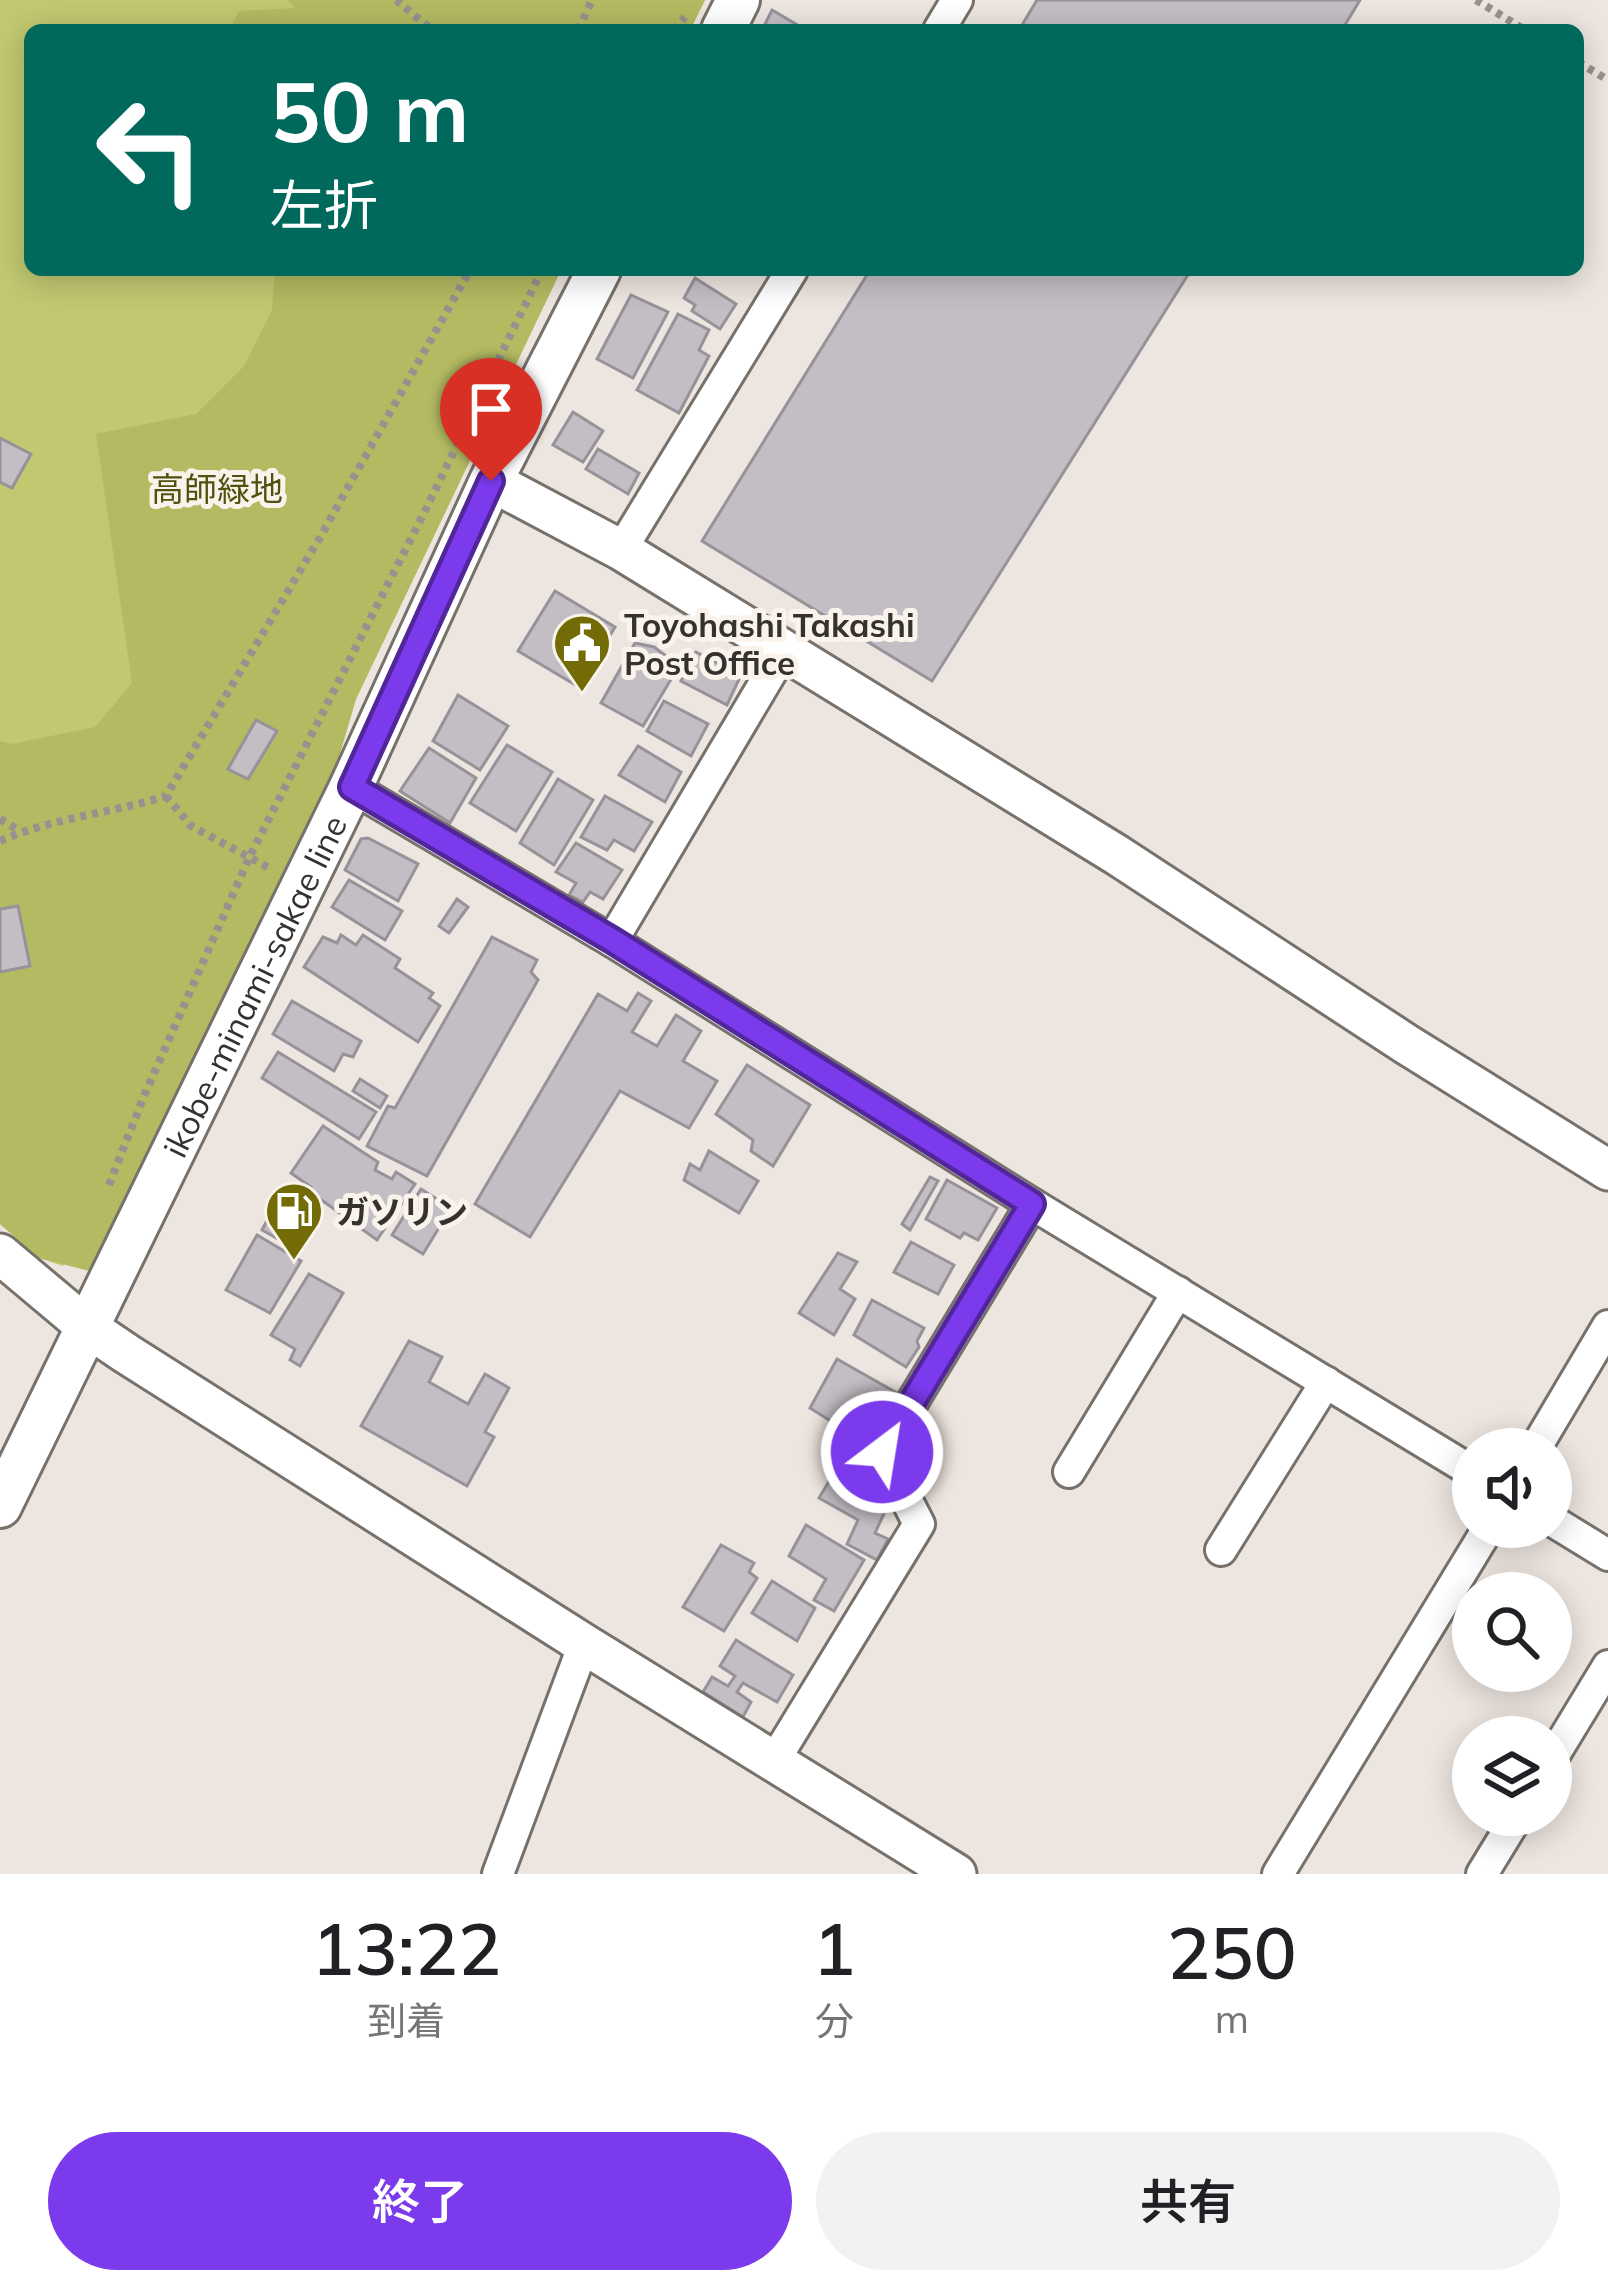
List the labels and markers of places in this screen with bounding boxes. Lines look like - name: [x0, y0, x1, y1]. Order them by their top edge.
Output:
- pin: [440, 358, 542, 481]
- place label: Toyohashi Takashi Post Office: [624, 604, 915, 683]
- public building icon: Toyohashi Takashi Post Office: [551, 612, 613, 694]
- fuel station icon: ガソリン: [263, 1180, 325, 1262]
- place label: ガソリン: [336, 1191, 468, 1232]

